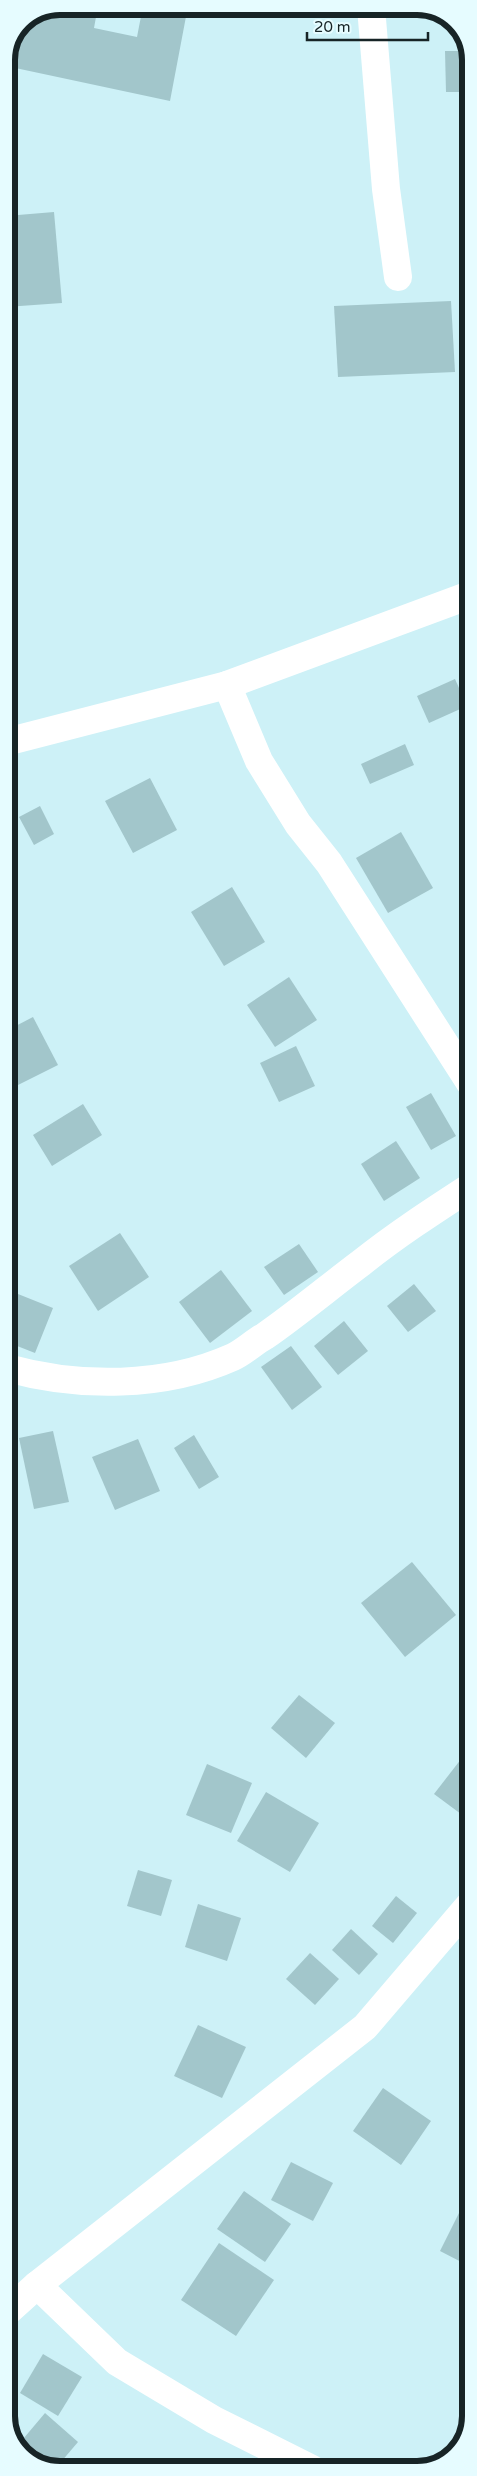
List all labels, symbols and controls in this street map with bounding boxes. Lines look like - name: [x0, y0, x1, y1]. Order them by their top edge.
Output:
- scale bar: [307, 10, 428, 42]
- text: 20 m: [314, 18, 351, 36]

